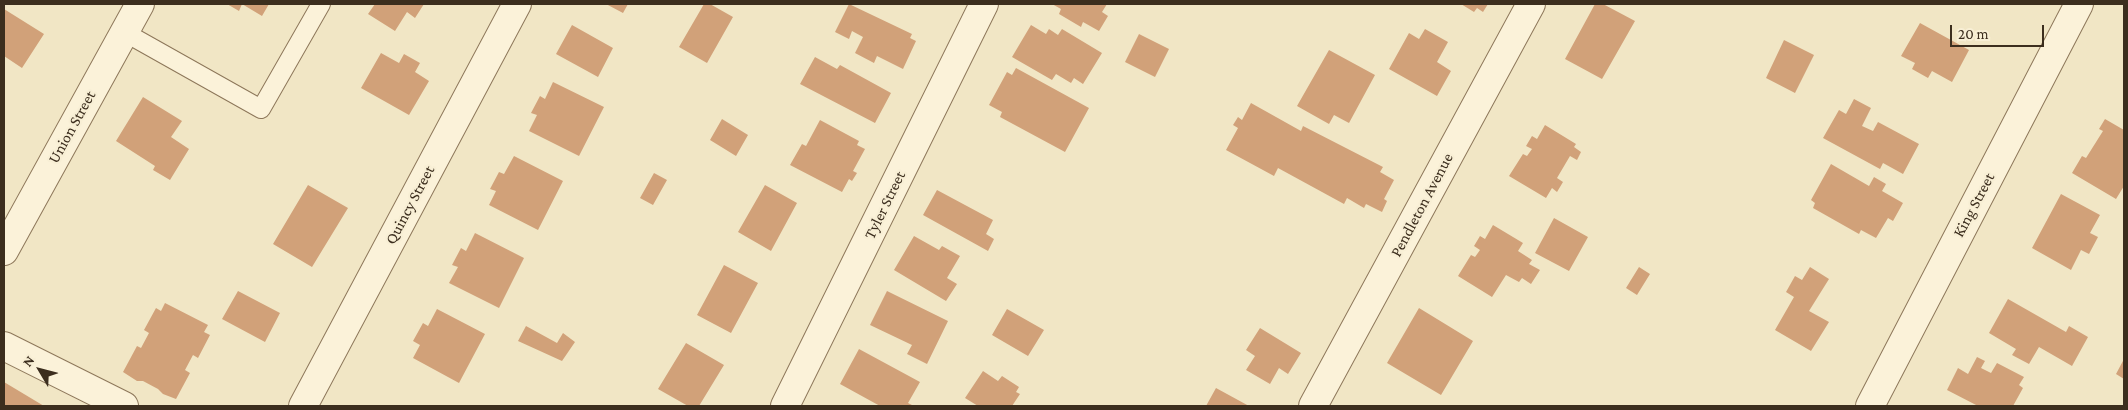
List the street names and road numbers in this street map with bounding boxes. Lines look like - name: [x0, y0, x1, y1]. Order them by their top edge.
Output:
- street label: Union Street: [44, 87, 100, 167]
- street label: Pendleton Avenue: [1387, 150, 1457, 260]
- street label: Quincy Street: [381, 162, 439, 248]
- street label: Tyler Street: [860, 168, 910, 242]
- street label: King Street: [1949, 170, 1999, 240]

